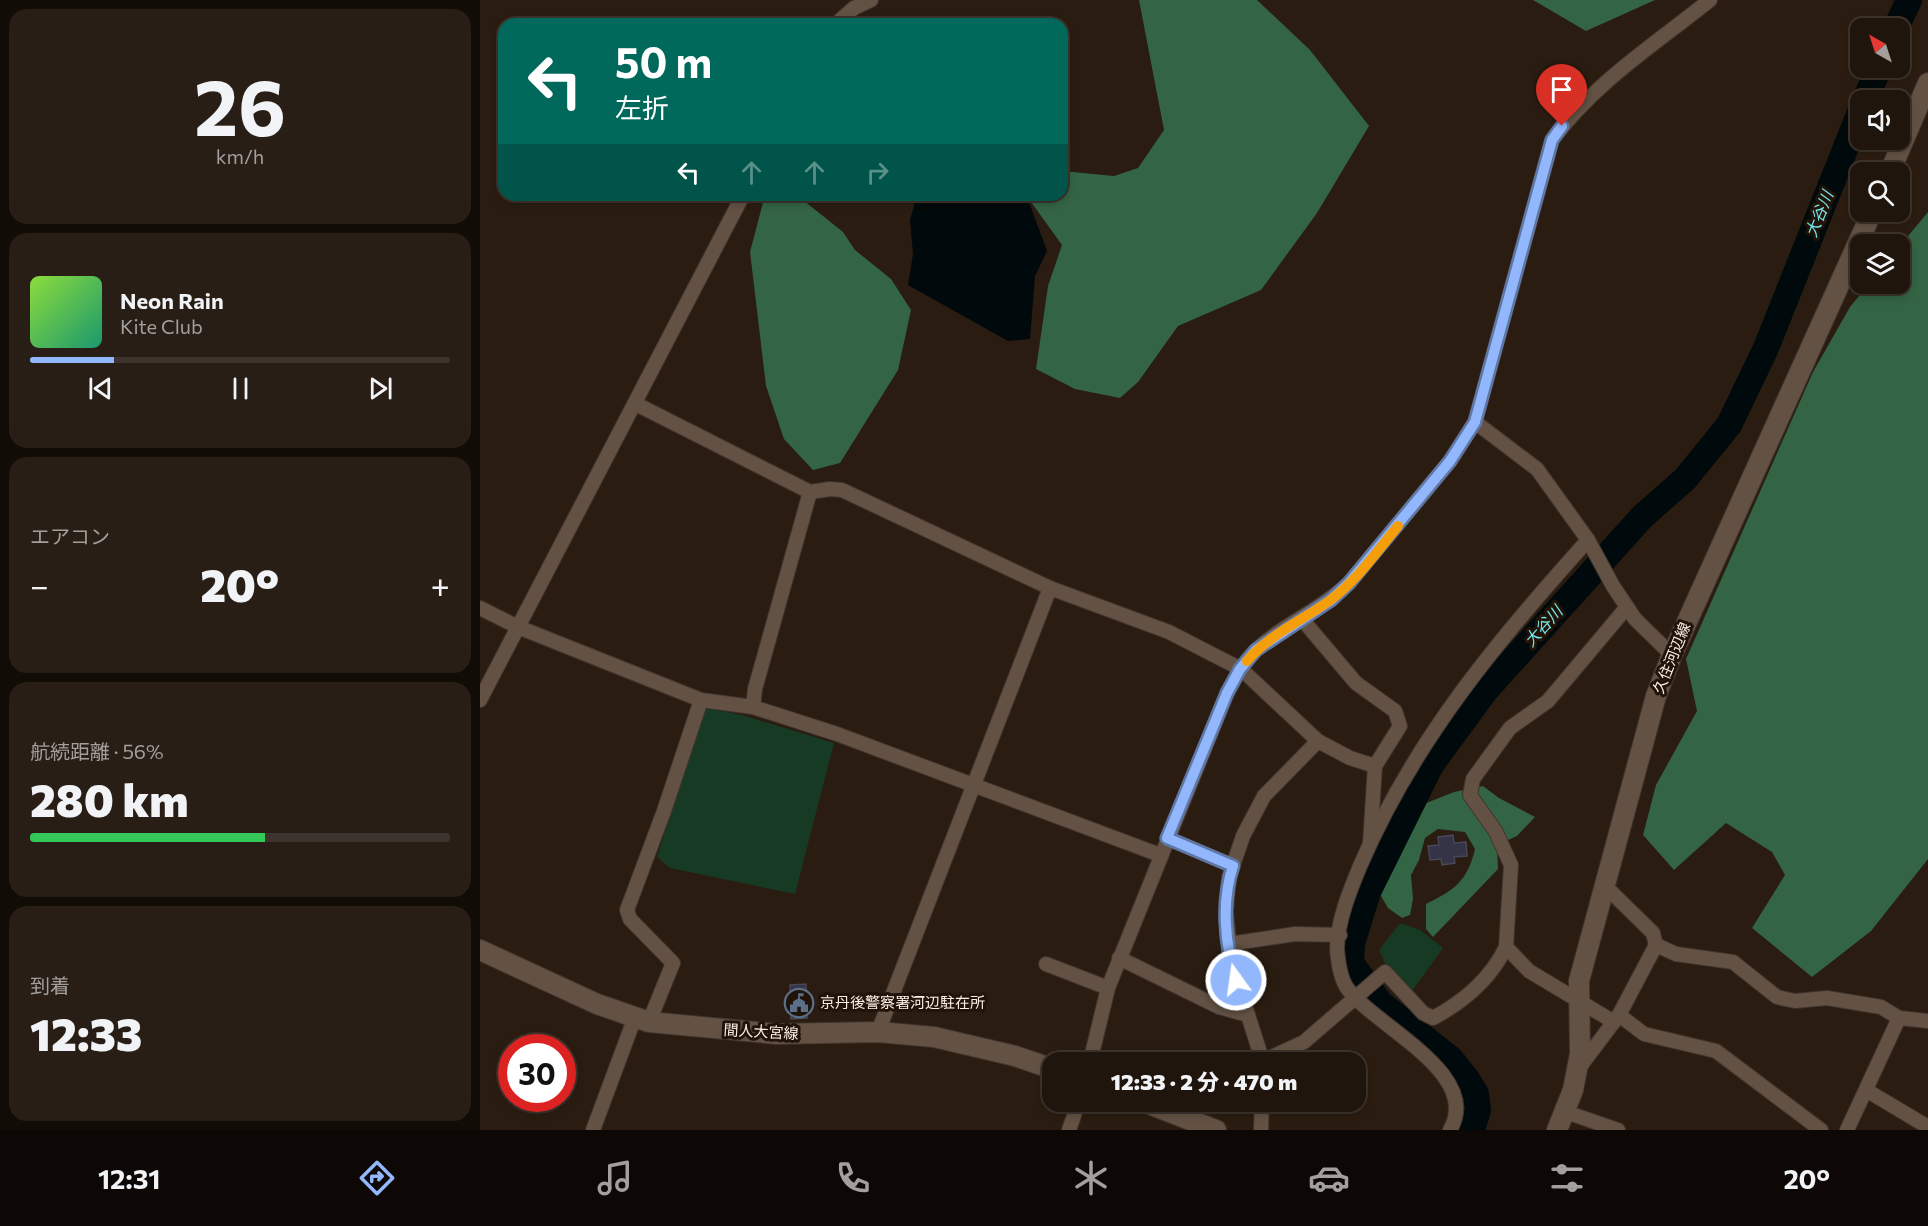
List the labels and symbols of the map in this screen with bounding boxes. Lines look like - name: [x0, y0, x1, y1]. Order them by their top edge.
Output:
- north arrow: [1850, 18, 1910, 78]
- pin: [1536, 64, 1587, 126]
- water label: 大谷川: [1801, 186, 1837, 240]
- water label: 大谷川: [1520, 600, 1567, 650]
- street label: 久住河辺線: [1649, 619, 1693, 696]
- position arrow: [1204, 948, 1268, 1012]
- public building icon: 京丹後警察署河辺駐在所: [783, 987, 815, 1019]
- place label: 京丹後警察署河辺駐在所: [820, 993, 985, 1011]
- street label: 間人大宮線: [723, 1020, 799, 1042]
- speed limit sign: 30: [498, 1034, 576, 1112]

